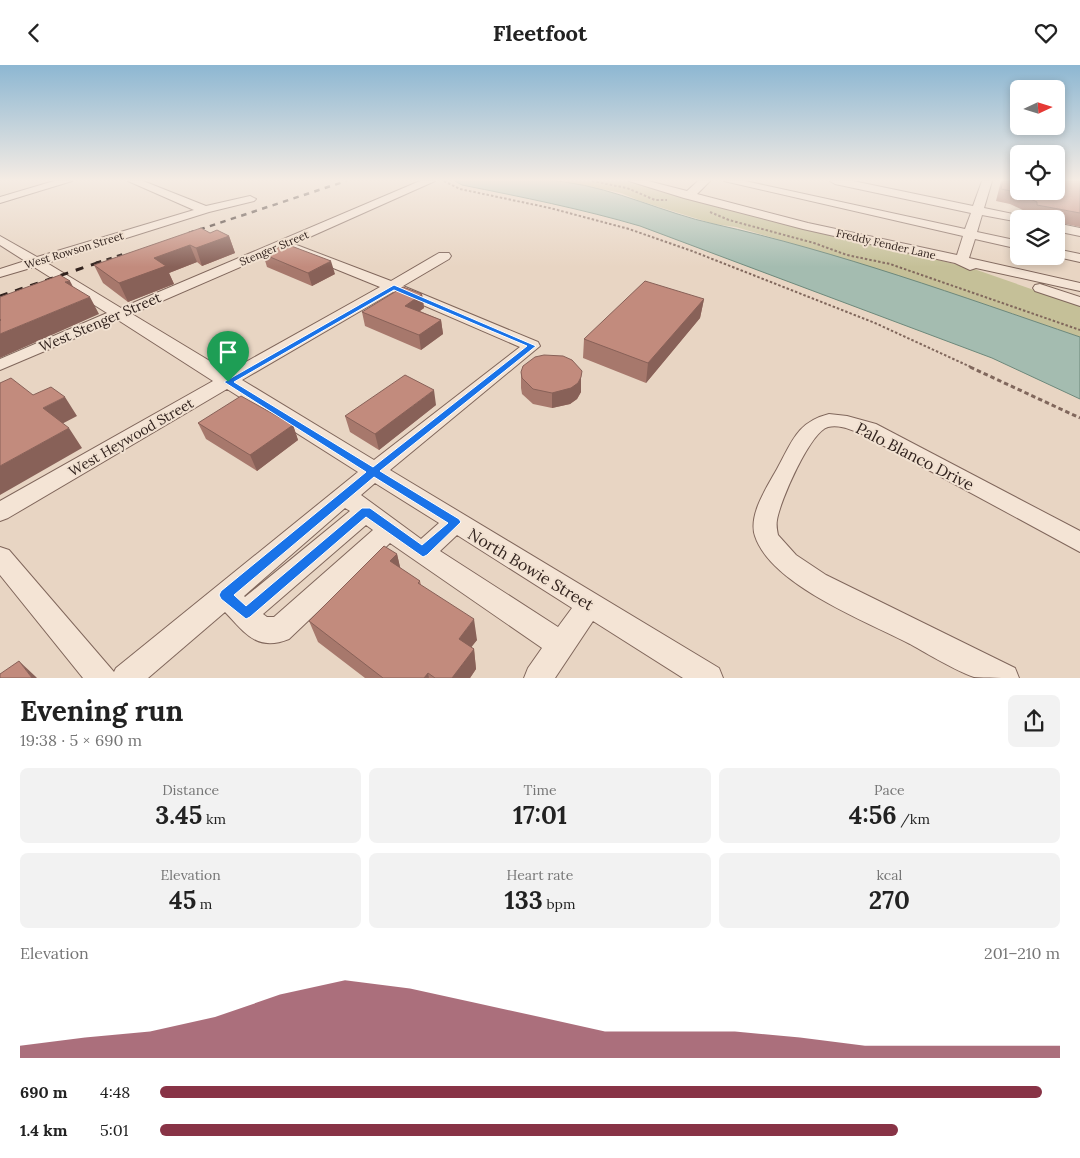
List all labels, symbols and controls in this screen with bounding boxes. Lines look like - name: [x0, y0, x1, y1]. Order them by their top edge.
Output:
- icon: back: [20, 19, 48, 47]
- text: Fleetfoot: [493, 19, 587, 47]
- icon: heart: [1032, 19, 1060, 47]
- north arrow: [1010, 80, 1065, 135]
- map controls: [1010, 80, 1065, 265]
- button: locate: [1010, 145, 1065, 200]
- button: layers: [1010, 210, 1065, 265]
- street label: Freddy Fender Lane: [835, 226, 937, 262]
- street label: Stenger Street: [237, 227, 311, 269]
- street label: West Rowson Street: [23, 228, 126, 272]
- street label: West Stenger Street: [36, 288, 164, 356]
- pin: [207, 331, 249, 382]
- icon: arrive: [214, 338, 242, 366]
- street label: West Heywood Street: [65, 394, 197, 480]
- street label: Palo Blanco Drive: [853, 418, 978, 495]
- street label: North Bowie Street: [465, 524, 598, 615]
- text: Evening run: [20, 693, 183, 729]
- button: share: [1008, 695, 1060, 747]
- text: 19:38 · 5 × 690 m: [20, 730, 142, 750]
- text: Distance: [162, 781, 219, 799]
- text: Time: [523, 781, 556, 799]
- text: Pace: [874, 781, 905, 799]
- text: 3.45: [155, 799, 202, 831]
- text: 17:01: [513, 799, 567, 831]
- text: 4:56: [849, 799, 897, 831]
- text: km: [202, 810, 226, 828]
- text: /km: [897, 810, 930, 828]
- text: Elevation: [161, 866, 221, 884]
- text: Heart rate: [507, 866, 573, 884]
- text: kcal: [876, 866, 902, 884]
- text: 45: [169, 884, 196, 916]
- text: 133: [505, 884, 543, 916]
- text: 270: [869, 884, 910, 916]
- text: m: [196, 895, 212, 913]
- text: bpm: [543, 895, 575, 913]
- text: Elevation: [20, 943, 89, 963]
- text: 201–210 m: [984, 943, 1060, 963]
- text: 690 m: [20, 1082, 68, 1102]
- text: 4:48: [100, 1082, 130, 1102]
- text: 1.4 km: [20, 1120, 67, 1140]
- text: 5:01: [100, 1120, 128, 1140]

